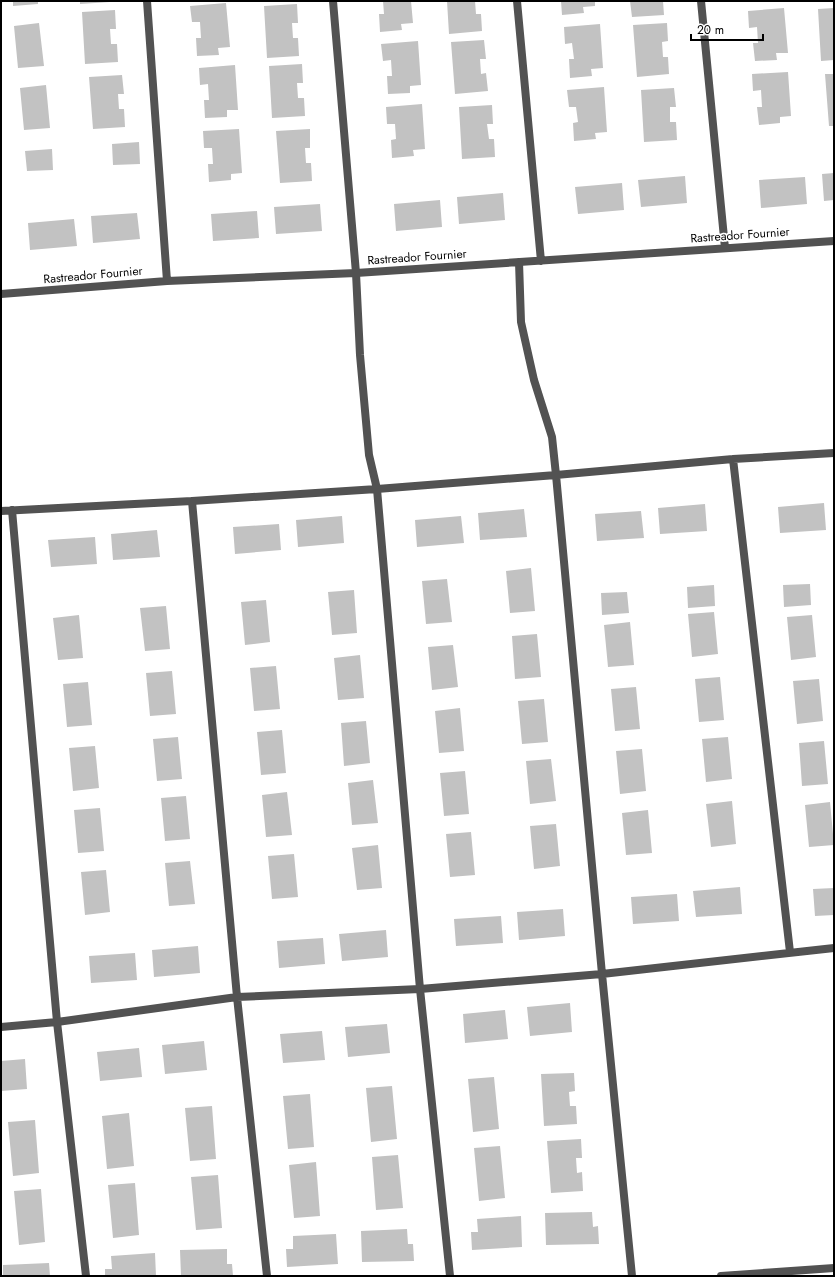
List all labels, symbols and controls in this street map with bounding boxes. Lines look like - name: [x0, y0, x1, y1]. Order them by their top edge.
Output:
- scale bar: [691, 16, 763, 42]
- text: 20 m: [697, 21, 724, 39]
- street label: Rastreador Fournier: [690, 222, 791, 247]
- street label: Rastreador Fournier: [367, 244, 468, 269]
- street label: Rastreador Fournier: [43, 262, 144, 288]

